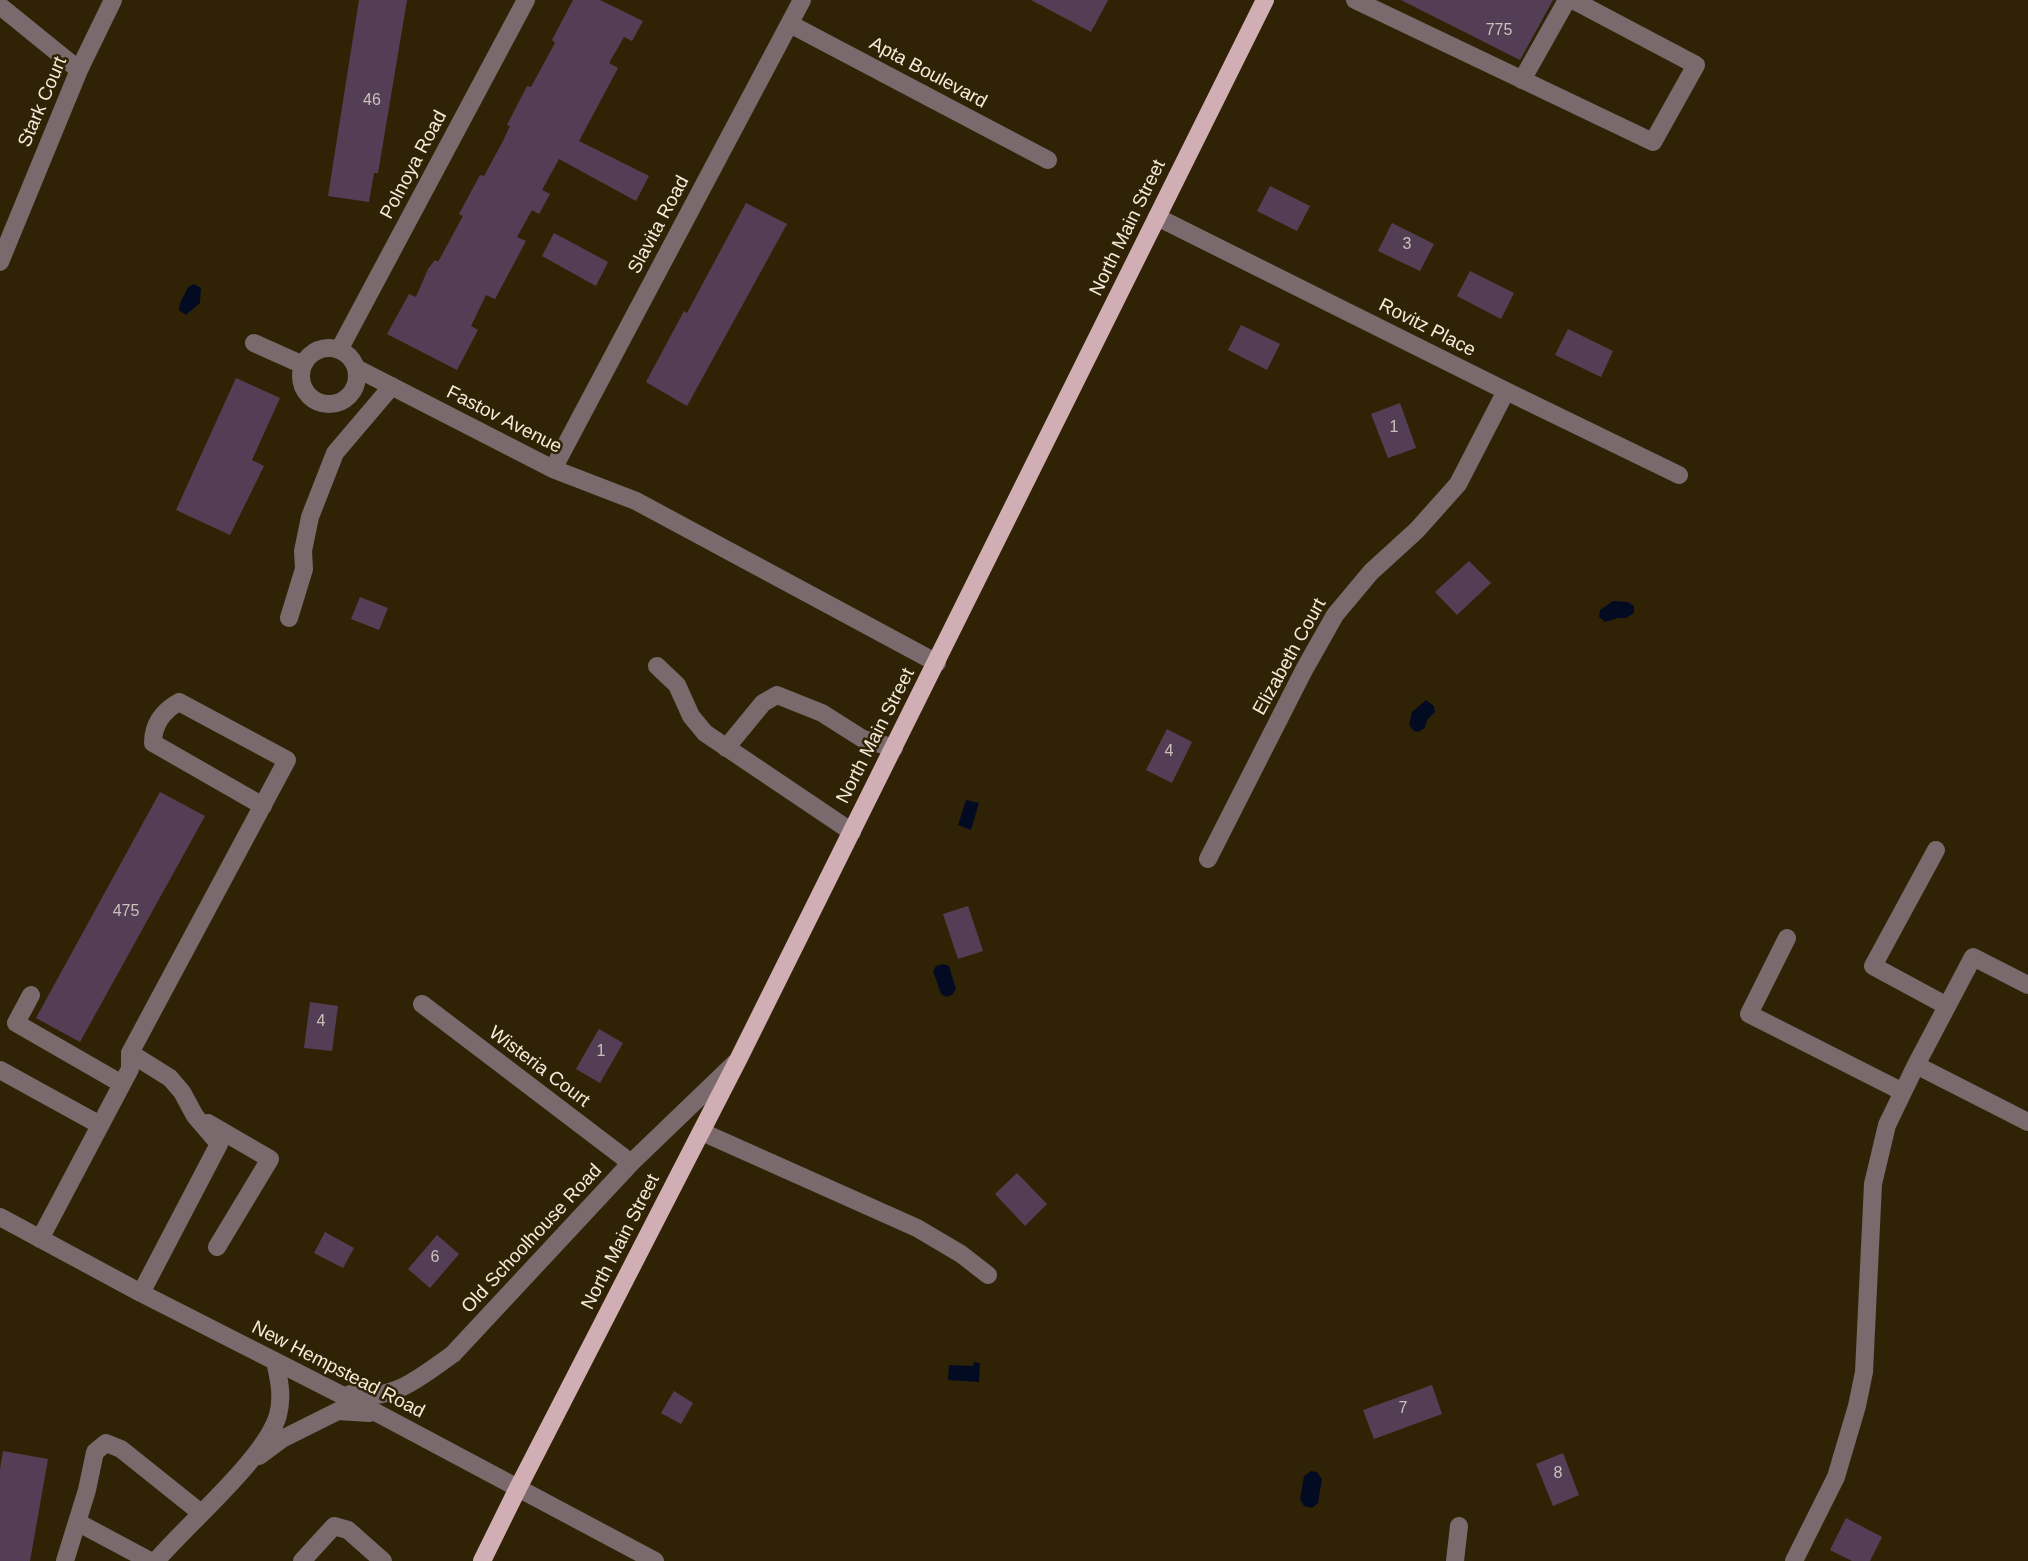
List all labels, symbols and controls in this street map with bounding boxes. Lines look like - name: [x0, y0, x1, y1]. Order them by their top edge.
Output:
- house number: 775: [1486, 21, 1512, 41]
- street label: Apta Boulevard: [865, 32, 991, 114]
- street label: Stark Court: [14, 53, 72, 151]
- house number: 46: [363, 91, 381, 111]
- street label: Polnoya Road: [376, 107, 452, 223]
- street label: North Main Street: [1085, 156, 1171, 300]
- street label: Slavita Road: [624, 172, 694, 278]
- house number: 3: [1403, 235, 1411, 255]
- street label: Rovitz Place: [1375, 294, 1479, 362]
- street label: Fastov Avenue: [443, 381, 565, 459]
- house number: 1: [1390, 418, 1398, 438]
- street label: Elizabeth Court: [1249, 595, 1331, 719]
- street label: North Main Street: [832, 664, 920, 808]
- house number: 4: [1165, 742, 1173, 762]
- house number: 475: [113, 902, 139, 922]
- house number: 4: [317, 1012, 325, 1032]
- street label: Wisteria Court: [484, 1022, 594, 1112]
- house number: 1: [597, 1042, 605, 1062]
- street label: Old Schoolhouse Road: [457, 1160, 607, 1318]
- street label: North Main Street: [577, 1170, 665, 1314]
- house number: 6: [431, 1248, 439, 1268]
- street label: New Hempstead Road: [248, 1316, 428, 1424]
- house number: 7: [1399, 1399, 1407, 1419]
- house number: 8: [1554, 1464, 1562, 1484]

